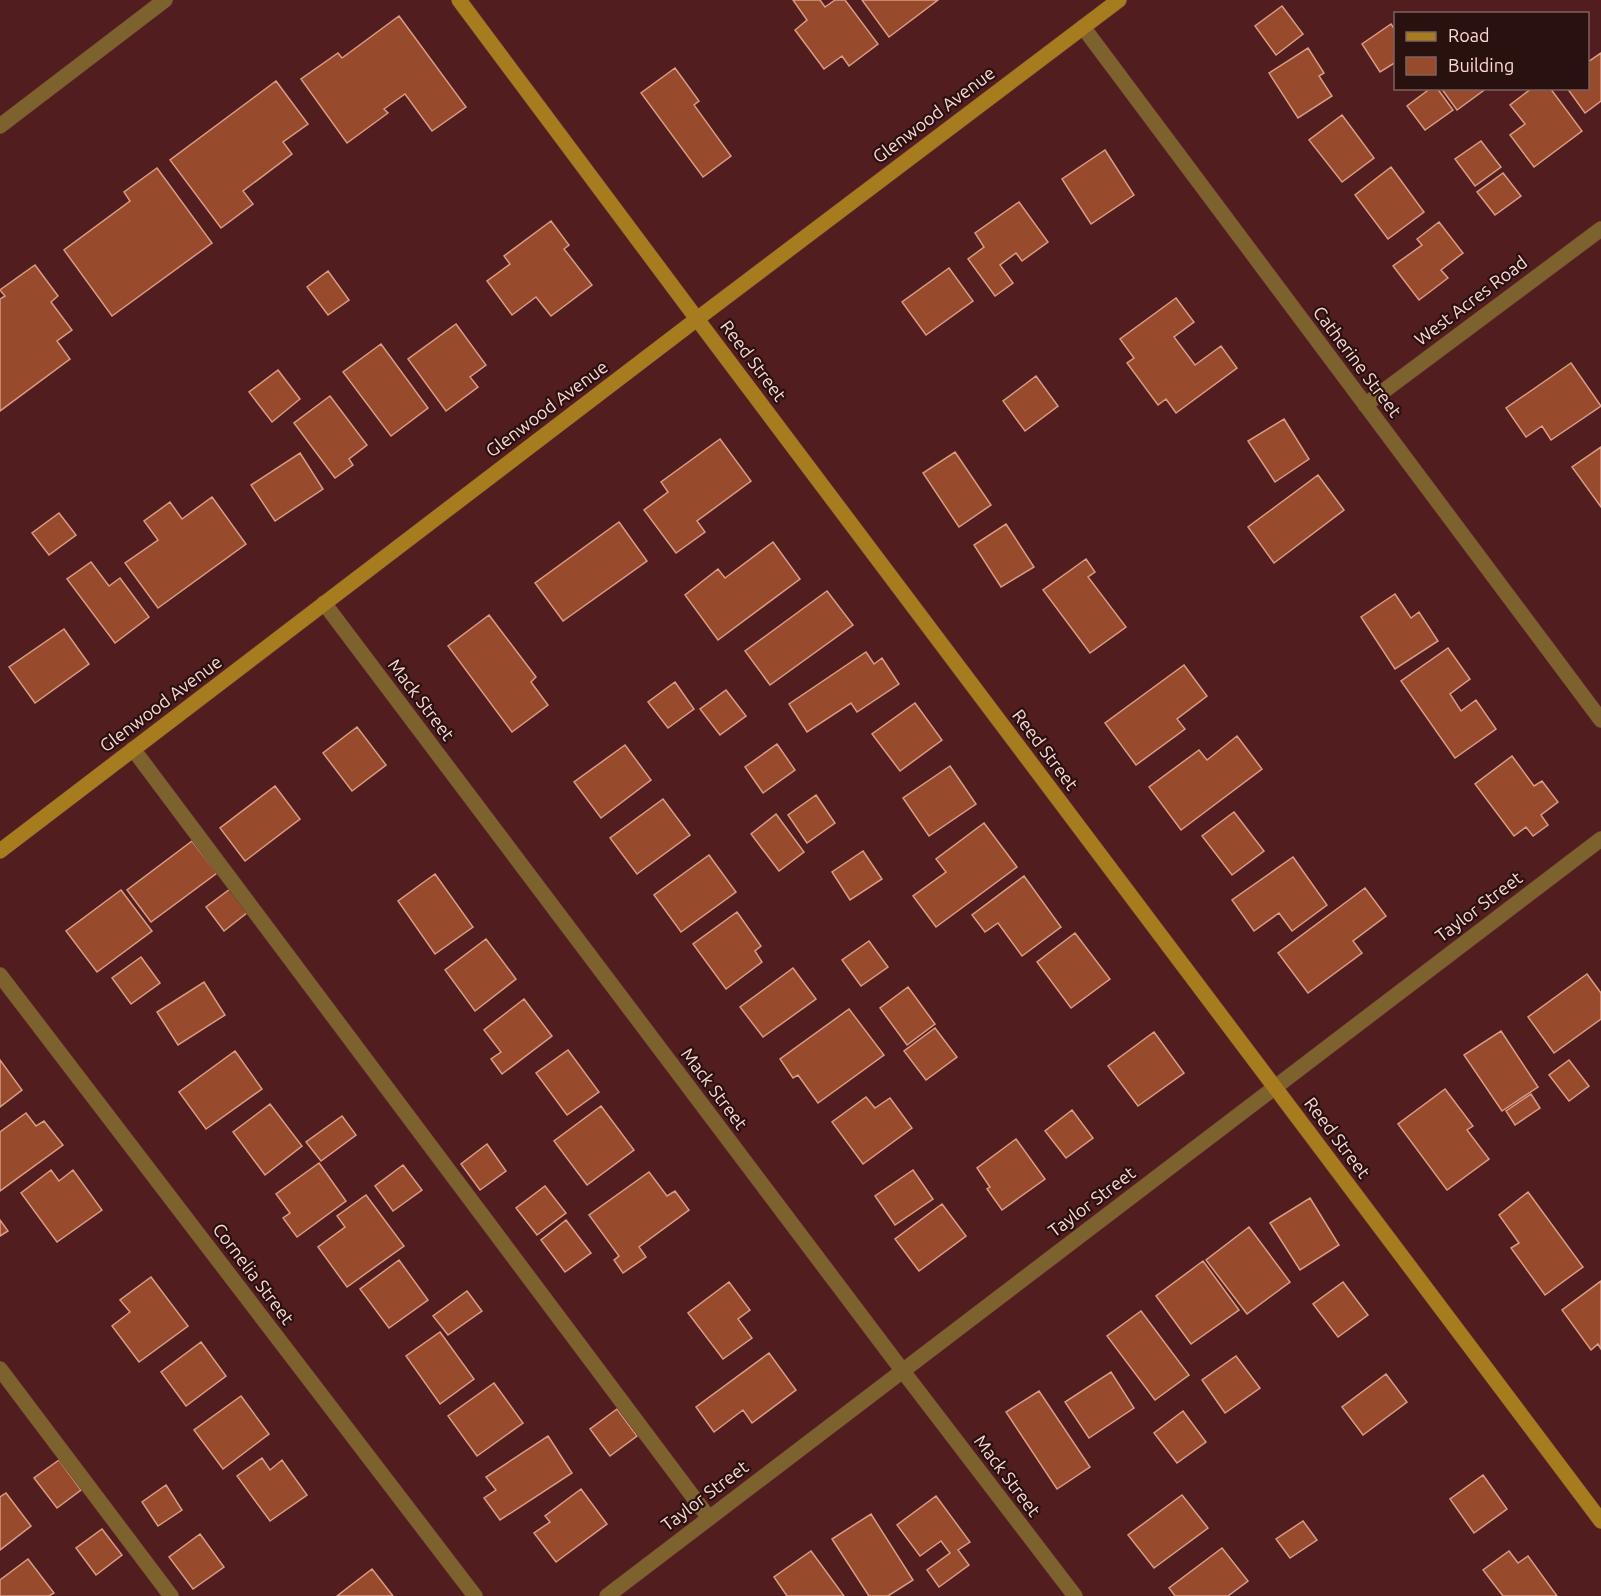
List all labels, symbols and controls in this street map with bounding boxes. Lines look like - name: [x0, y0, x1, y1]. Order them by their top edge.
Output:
- legend: [1394, 12, 1589, 90]
- text: Road: [1448, 25, 1490, 45]
- text: Building: [1448, 55, 1514, 75]
- street label: Glenwood Avenue: [869, 62, 998, 166]
- street label: West Acres Road: [1410, 251, 1531, 349]
- street label: Catherine Street: [1310, 302, 1406, 421]
- street label: Reed Street: [717, 316, 791, 405]
- street label: Glenwood Avenue: [482, 356, 611, 460]
- street label: Glenwood Avenue: [96, 651, 225, 755]
- street label: Mack Street: [385, 655, 459, 744]
- street label: Reed Street: [1009, 705, 1083, 794]
- street label: Taylor Street: [1431, 867, 1526, 945]
- street label: Mack Street: [678, 1044, 752, 1133]
- street label: Reed Street: [1301, 1093, 1375, 1182]
- street label: Taylor Street: [1044, 1162, 1139, 1240]
- street label: Cornelia Street: [209, 1219, 298, 1328]
- street label: Mack Street: [971, 1431, 1045, 1520]
- street label: Taylor Street: [657, 1456, 752, 1534]

